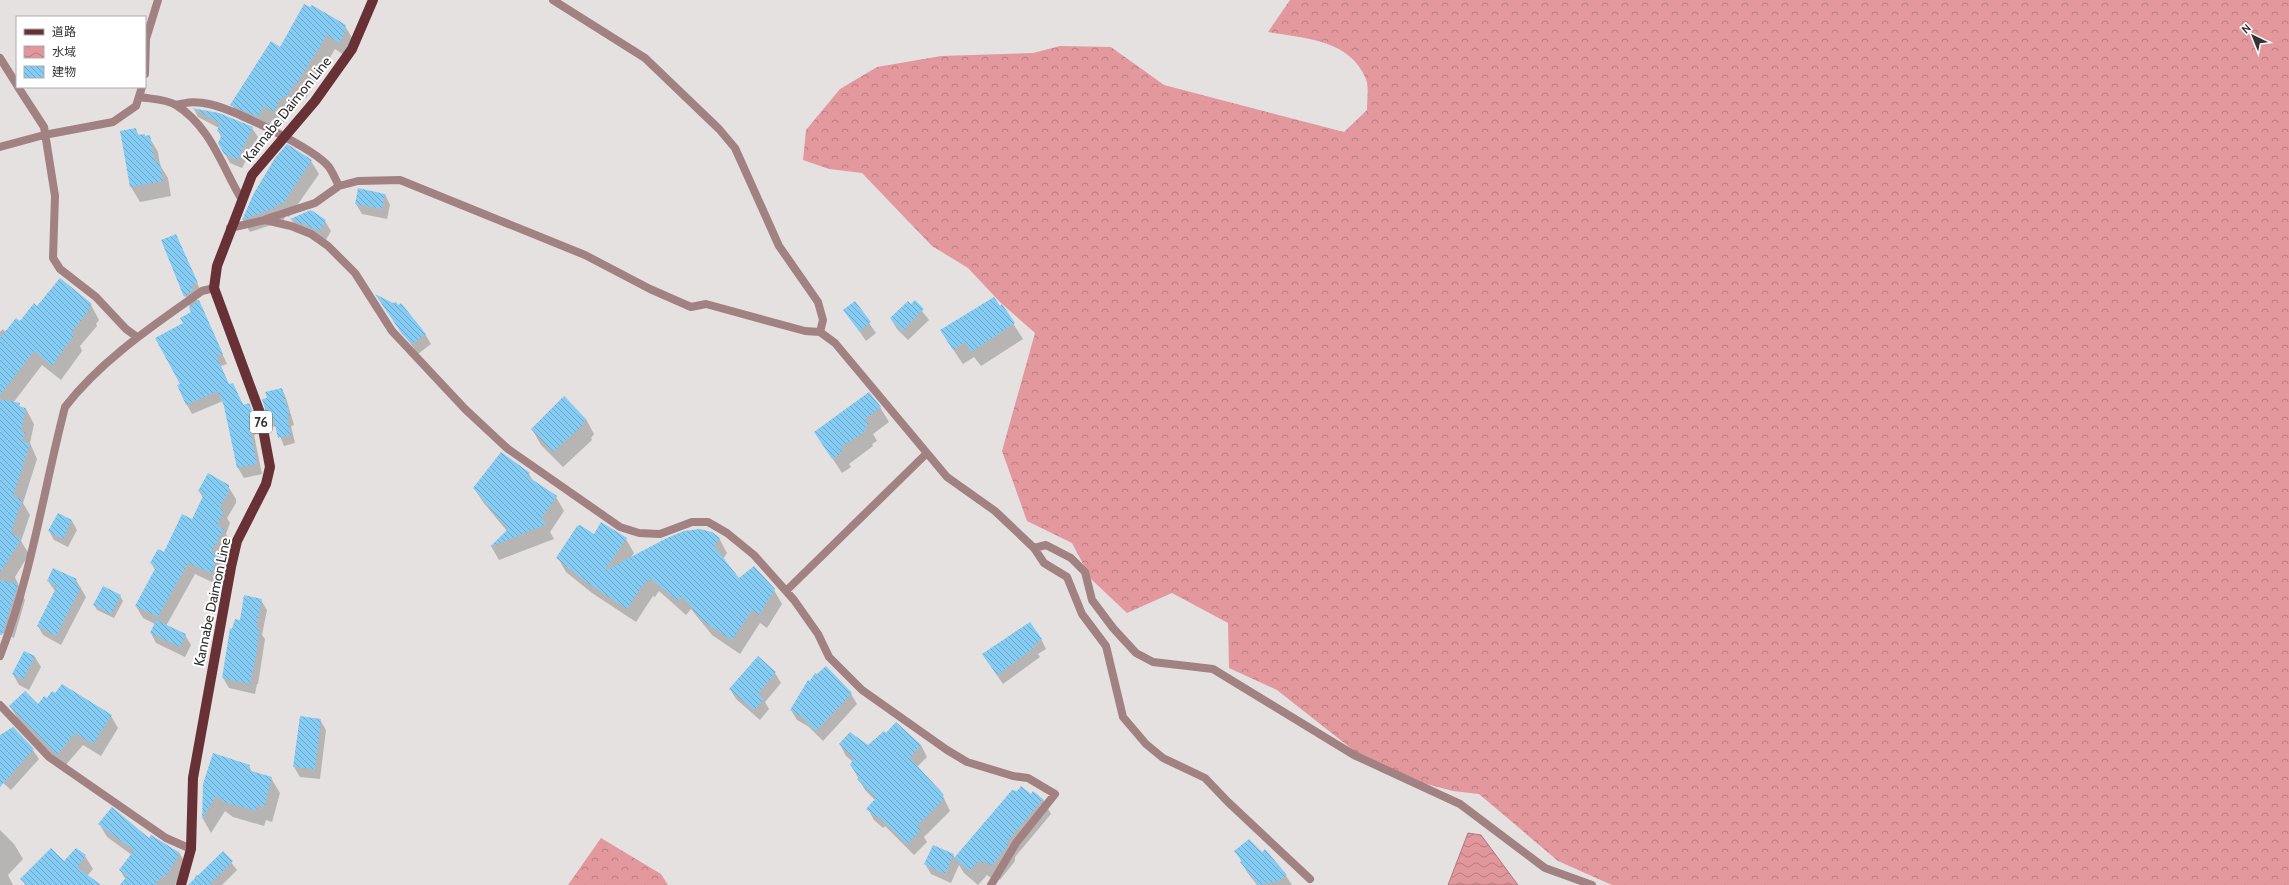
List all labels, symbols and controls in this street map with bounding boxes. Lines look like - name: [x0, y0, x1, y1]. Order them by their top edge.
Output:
- legend: [16, 16, 146, 88]
- north arrow: [2233, 16, 2273, 56]
- text: N: [2239, 21, 2254, 36]
- text: 道路: [52, 24, 76, 39]
- text: 水域: [52, 44, 76, 59]
- street label: Kannabe Daimon Line: [239, 53, 335, 165]
- text: 建物: [52, 64, 76, 79]
- road number: 76: [250, 411, 272, 433]
- street label: Kannabe Daimon Line: [190, 536, 234, 668]

